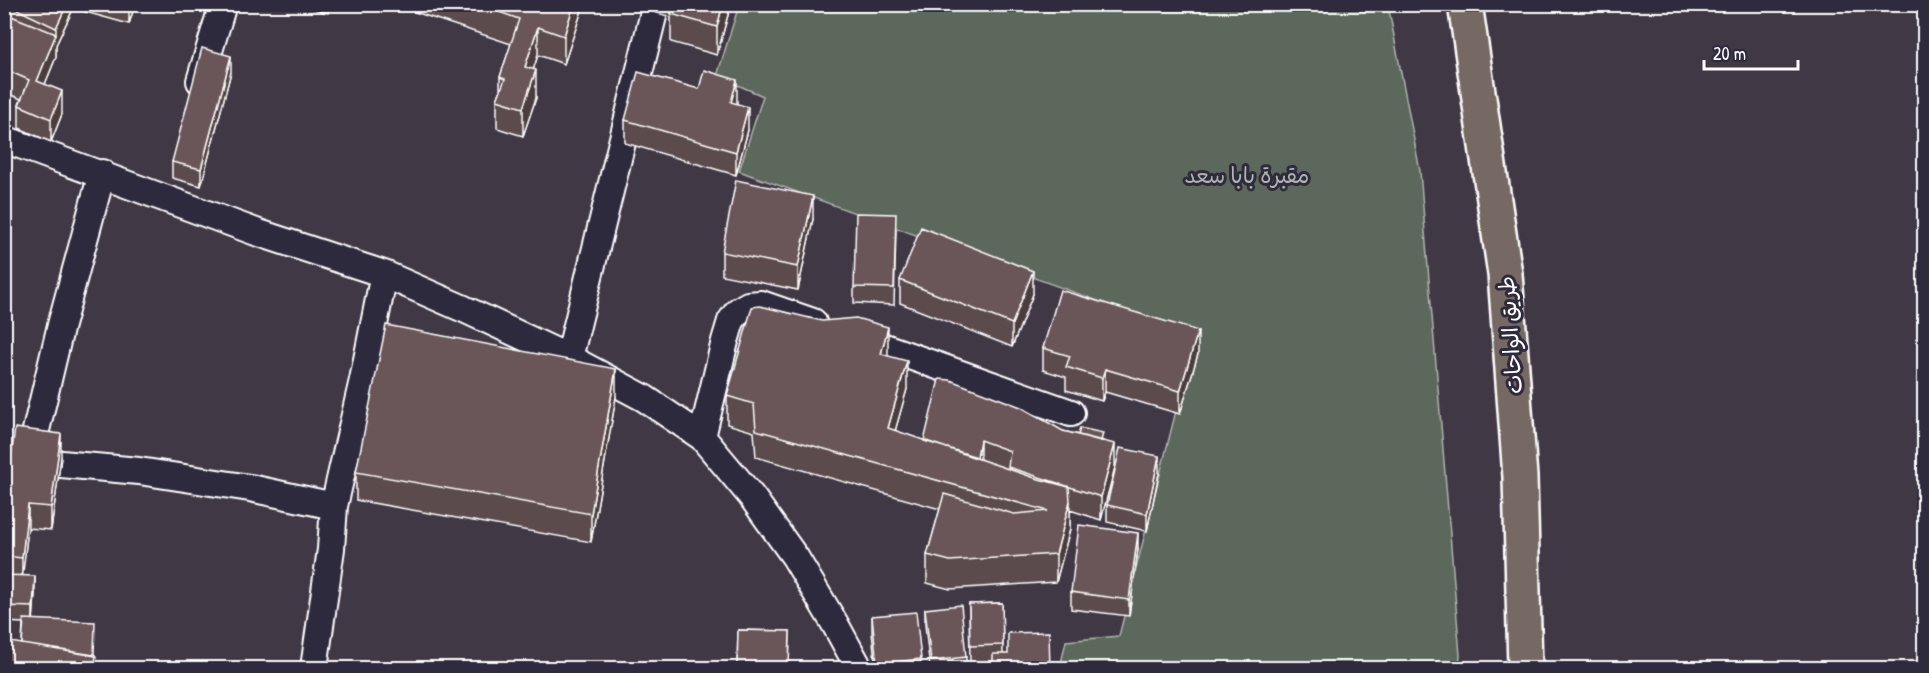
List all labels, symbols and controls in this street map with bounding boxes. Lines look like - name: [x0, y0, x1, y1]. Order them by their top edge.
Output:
- scale bar: [1704, 33, 1798, 71]
- text: 20 m: [1713, 41, 1746, 66]
- park label: مقبرة بابا سعد: [1185, 160, 1309, 190]
- street label: طريق الواحات: [1491, 275, 1529, 395]

